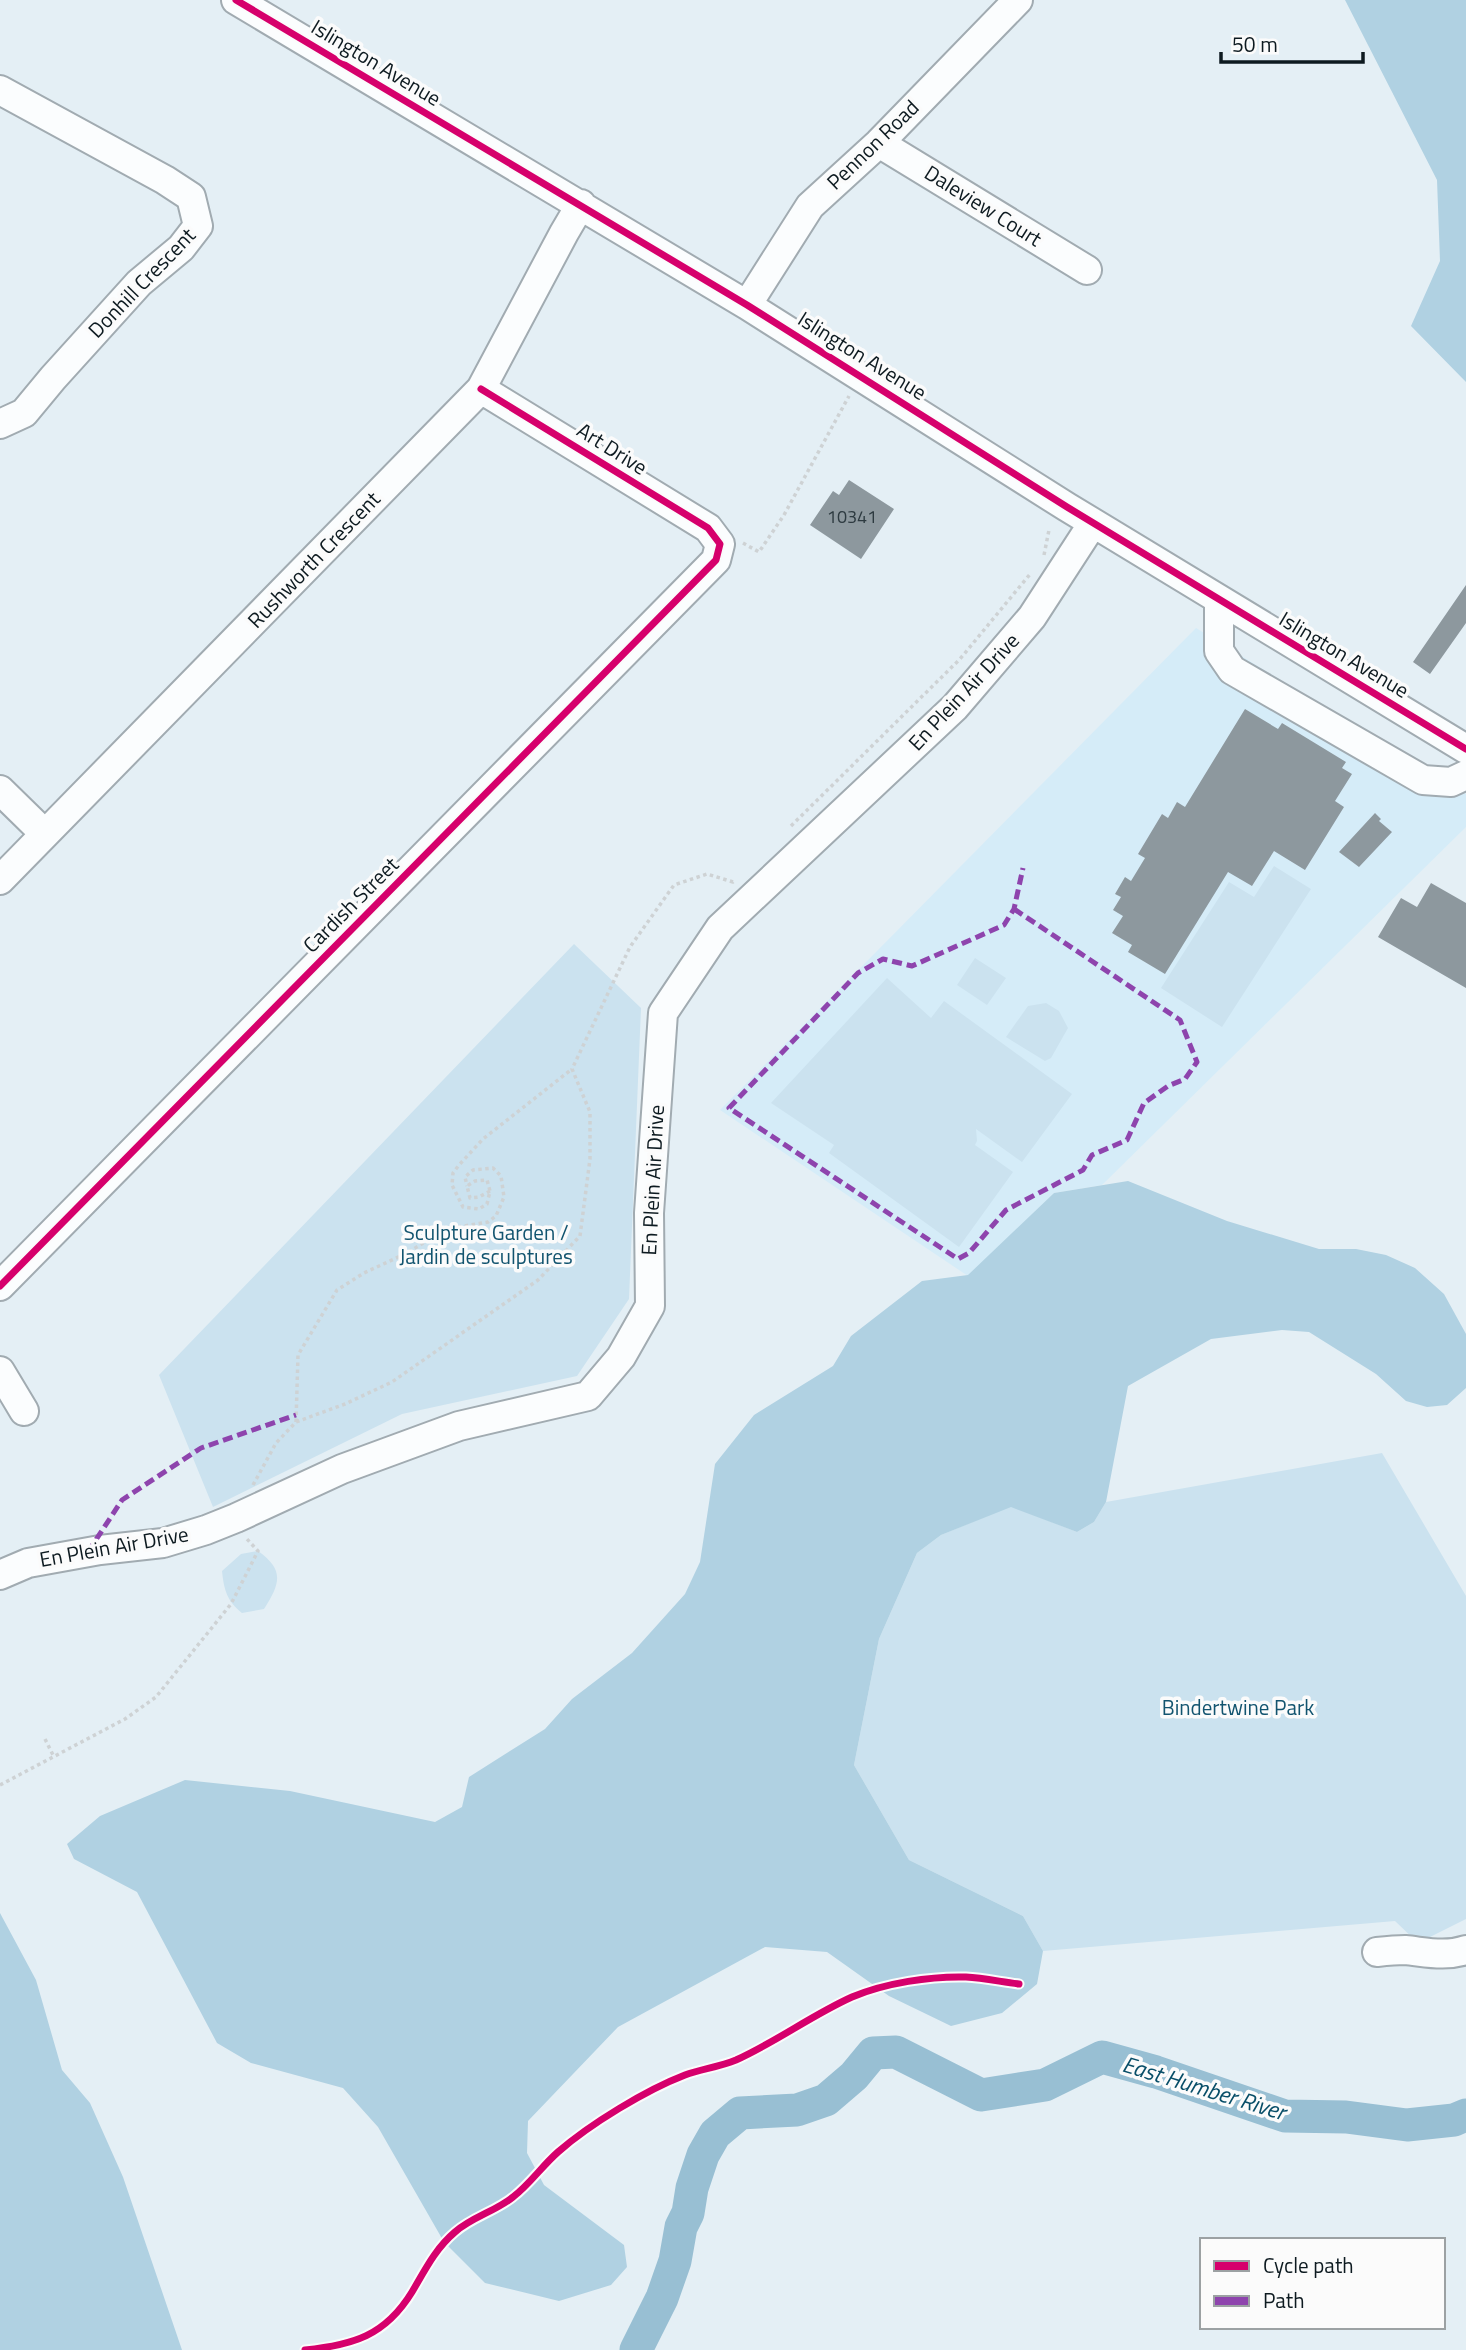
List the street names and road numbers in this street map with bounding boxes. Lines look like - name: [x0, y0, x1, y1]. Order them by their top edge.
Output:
- street label: Islington Avenue: [305, 11, 448, 114]
- street label: Pennon Road: [819, 92, 926, 197]
- street label: Daleview Court: [919, 156, 1049, 254]
- street label: Donhill Crescent: [80, 219, 203, 345]
- street label: Islington Avenue: [792, 303, 933, 408]
- street label: Art Drive: [571, 414, 654, 482]
- street label: Rushworth Crescent: [239, 483, 388, 635]
- street label: Islington Avenue: [1273, 603, 1416, 706]
- street label: En Plein Air Drive: [900, 625, 1026, 757]
- street label: Cardish Street: [295, 849, 406, 960]
- street label: En Plein Air Drive: [632, 1104, 672, 1256]
- street label: En Plein Air Drive: [37, 1517, 191, 1575]

